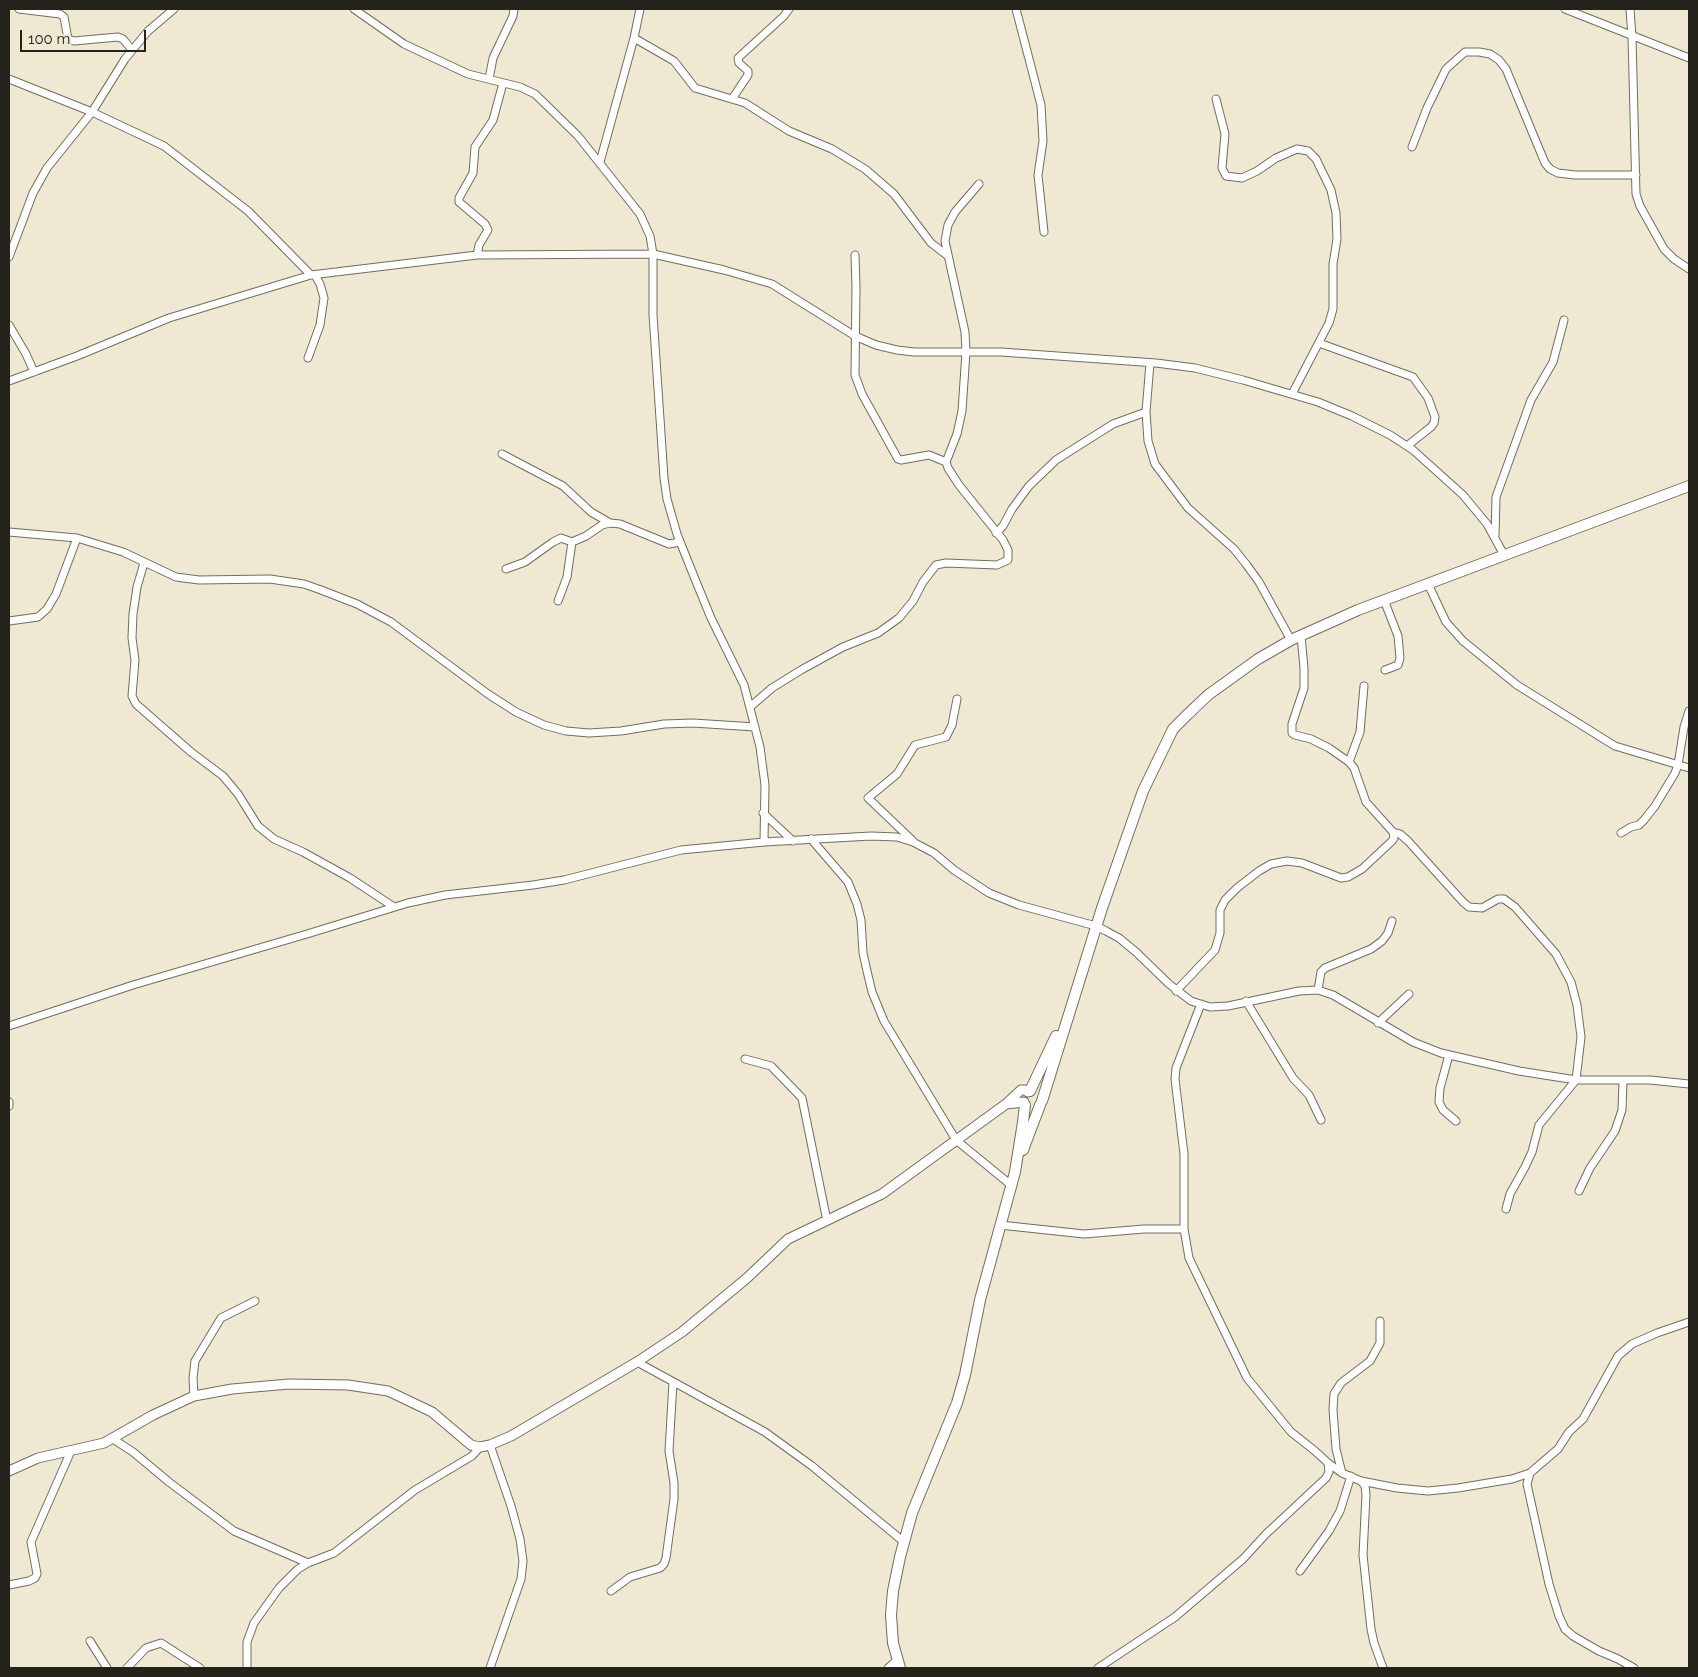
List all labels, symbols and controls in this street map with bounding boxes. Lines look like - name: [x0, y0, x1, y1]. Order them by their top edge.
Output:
- scale bar: [22, 20, 149, 52]
- text: 100 m: [28, 30, 70, 48]

